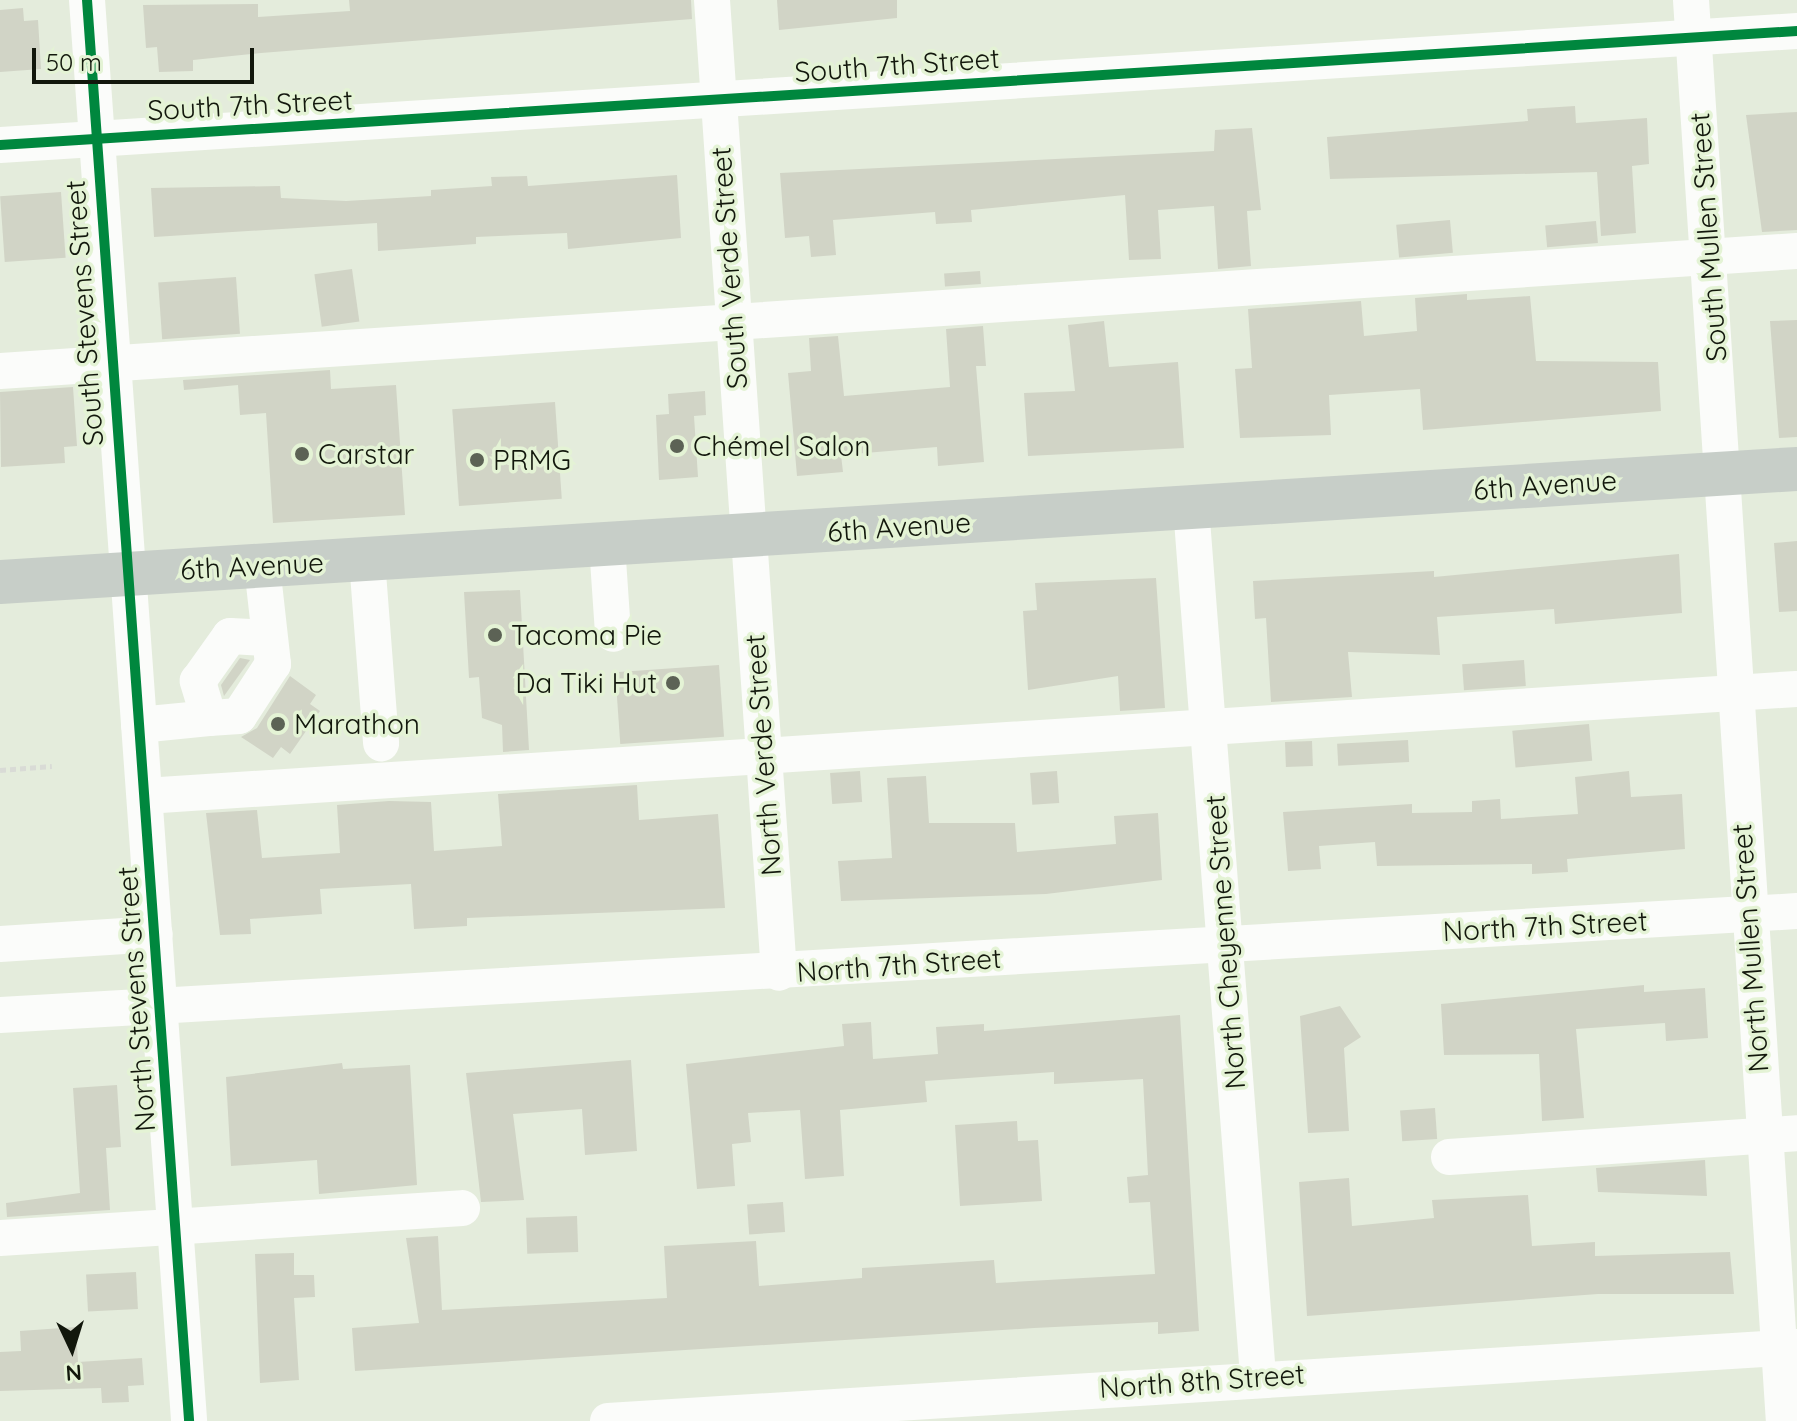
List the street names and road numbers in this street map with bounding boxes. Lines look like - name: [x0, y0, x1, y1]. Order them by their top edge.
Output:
- street label: South 7th Street: [793, 41, 1001, 89]
- street label: South 7th Street: [146, 83, 354, 127]
- street label: South Mullen Street: [1683, 111, 1733, 363]
- street label: South Verde Street: [704, 146, 754, 390]
- street label: South Stevens Street: [58, 179, 110, 447]
- street label: 6th Avenue: [1472, 463, 1618, 507]
- street label: 6th Avenue: [826, 505, 972, 549]
- street label: 6th Avenue: [179, 545, 325, 587]
- street label: North Verde Street: [738, 633, 788, 877]
- street label: North Cheyenne Street: [1198, 794, 1252, 1090]
- street label: North Mullen Street: [1725, 823, 1775, 1073]
- street label: North Stevens Street: [110, 865, 162, 1133]
- street label: North 7th Street: [1442, 904, 1648, 948]
- street label: North 7th Street: [796, 941, 1002, 989]
- street label: North 8th Street: [1098, 1357, 1306, 1405]

